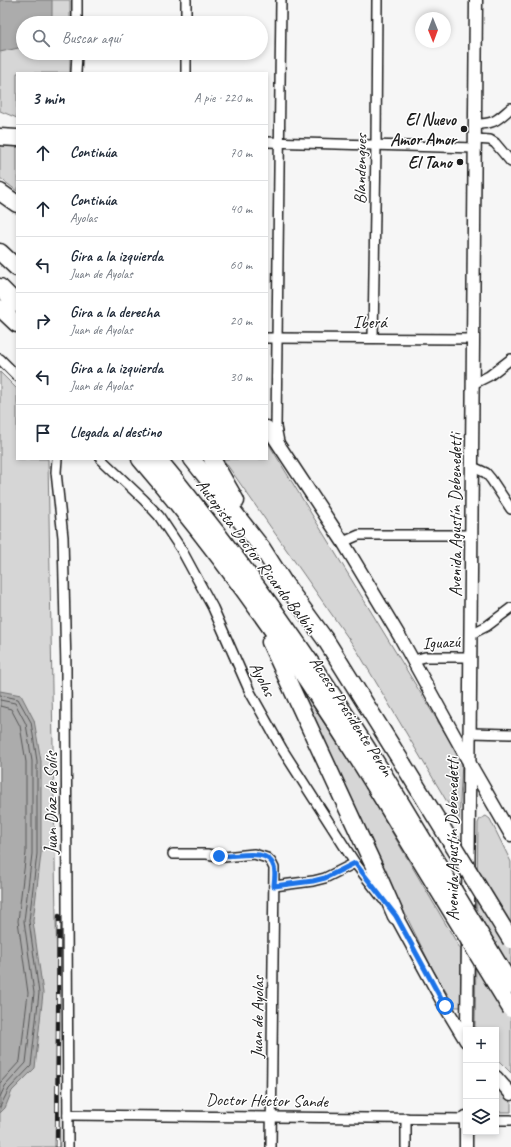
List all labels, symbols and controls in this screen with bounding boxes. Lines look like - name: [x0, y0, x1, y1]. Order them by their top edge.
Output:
- north arrow: [415, 12, 451, 48]
- search box: [16, 16, 268, 60]
- icon: search: [30, 27, 52, 49]
- text: Buscar aquí: [62, 29, 121, 48]
- text: 3 min: [32, 88, 65, 109]
- text: A pie · 220 m: [194, 90, 252, 106]
- place label: El Nuevo Amor Amor: [390, 109, 458, 150]
- marker: El Nuevo Amor Amor: [459, 124, 469, 134]
- street label: Blandengues: [349, 131, 372, 204]
- icon: ahead: [32, 142, 54, 164]
- text: Continúa: [70, 143, 117, 162]
- text: 70 m: [230, 145, 252, 161]
- place label: El Tano: [408, 152, 454, 173]
- marker: El Tano: [455, 157, 465, 167]
- text: Continúa: [70, 191, 117, 210]
- icon: ahead: [32, 198, 54, 220]
- text: 40 m: [230, 201, 252, 217]
- text: Ayolas: [70, 210, 97, 226]
- text: Gira a la izquierda: [70, 247, 163, 266]
- icon: left: [32, 254, 54, 276]
- text: 60 m: [230, 257, 252, 273]
- text: Juan de Ayolas: [70, 266, 133, 282]
- text: Gira a la derecha: [70, 303, 159, 322]
- icon: right: [32, 310, 54, 332]
- street label: Iberá: [353, 312, 388, 333]
- text: 20 m: [230, 313, 252, 329]
- text: Juan de Ayolas: [70, 322, 133, 338]
- text: Gira a la izquierda: [70, 359, 163, 378]
- icon: left: [32, 366, 54, 388]
- text: 30 m: [230, 369, 252, 385]
- text: Juan de Ayolas: [70, 378, 133, 394]
- icon: arrive: [32, 422, 54, 444]
- text: Llegada al destino: [70, 423, 161, 442]
- street label: Avenida Agustín Debenedetti: [445, 431, 466, 597]
- street label: Autopista Doctor Ricardo Balbín: [192, 475, 322, 639]
- street label: Iguazú: [422, 631, 462, 654]
- street label: Acceso Presidente Perón: [305, 652, 399, 781]
- street label: Ayolas: [245, 659, 281, 702]
- street label: Juan Díaz de Solís: [41, 750, 62, 855]
- street label: Avenida Agustín Debenedetti: [442, 755, 463, 921]
- route end: [210, 847, 228, 865]
- street label: Juan de Ayolas: [246, 975, 269, 1059]
- route start: [436, 997, 454, 1015]
- map controls: [463, 1027, 499, 1135]
- button: +: [463, 1027, 499, 1063]
- button: −: [463, 1063, 499, 1099]
- street label: Doctor Héctor Sande: [206, 1089, 330, 1112]
- button: layers: [463, 1099, 499, 1135]

